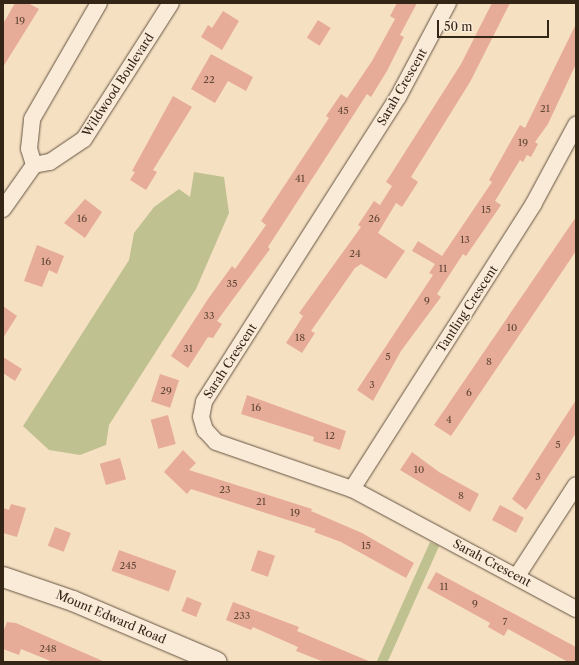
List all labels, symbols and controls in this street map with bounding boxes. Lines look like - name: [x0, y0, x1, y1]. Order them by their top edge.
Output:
- scale bar: [439, 12, 551, 38]
- house number: 19: [15, 15, 25, 27]
- text: 50 m: [444, 19, 473, 34]
- street label: Wildwood Boulevard: [79, 31, 157, 139]
- street label: Sarah Crescent: [374, 46, 430, 128]
- house number: 22: [203, 74, 215, 86]
- house number: 21: [540, 103, 550, 115]
- house number: 45: [337, 105, 349, 117]
- house number: 19: [518, 137, 528, 149]
- house number: 41: [295, 173, 305, 185]
- house number: 15: [481, 204, 491, 216]
- house number: 16: [77, 213, 87, 225]
- house number: 26: [368, 213, 380, 225]
- house number: 13: [460, 234, 470, 246]
- house number: 24: [349, 248, 361, 260]
- house number: 16: [41, 256, 51, 268]
- street label: Tantling Crescent: [433, 263, 501, 355]
- house number: 11: [439, 263, 447, 275]
- house number: 35: [227, 278, 237, 290]
- house number: 9: [424, 295, 430, 307]
- house number: 33: [203, 310, 215, 322]
- street label: Sarah Crescent: [200, 321, 260, 401]
- house number: 10: [507, 322, 517, 334]
- house number: 18: [295, 332, 305, 344]
- house number: 31: [183, 343, 193, 355]
- house number: 5: [385, 351, 391, 363]
- house number: 8: [486, 356, 492, 368]
- house number: 3: [369, 379, 375, 391]
- house number: 29: [160, 385, 172, 397]
- house number: 6: [466, 387, 472, 399]
- house number: 16: [251, 402, 261, 414]
- house number: 4: [446, 414, 452, 426]
- house number: 12: [325, 430, 335, 442]
- house number: 5: [555, 439, 561, 451]
- house number: 10: [414, 464, 424, 476]
- house number: 3: [535, 471, 541, 483]
- house number: 23: [219, 484, 231, 496]
- house number: 8: [458, 490, 464, 502]
- house number: 21: [256, 496, 266, 508]
- house number: 19: [290, 507, 300, 519]
- street label: Sarah Crescent: [450, 536, 534, 590]
- house number: 15: [361, 540, 371, 552]
- house number: 245: [120, 560, 136, 572]
- house number: 11: [440, 581, 448, 593]
- street label: Mount Edward Road: [54, 587, 168, 647]
- house number: 9: [472, 598, 478, 610]
- house number: 233: [234, 610, 250, 622]
- house number: 7: [503, 616, 507, 628]
- house number: 248: [39, 643, 57, 655]

